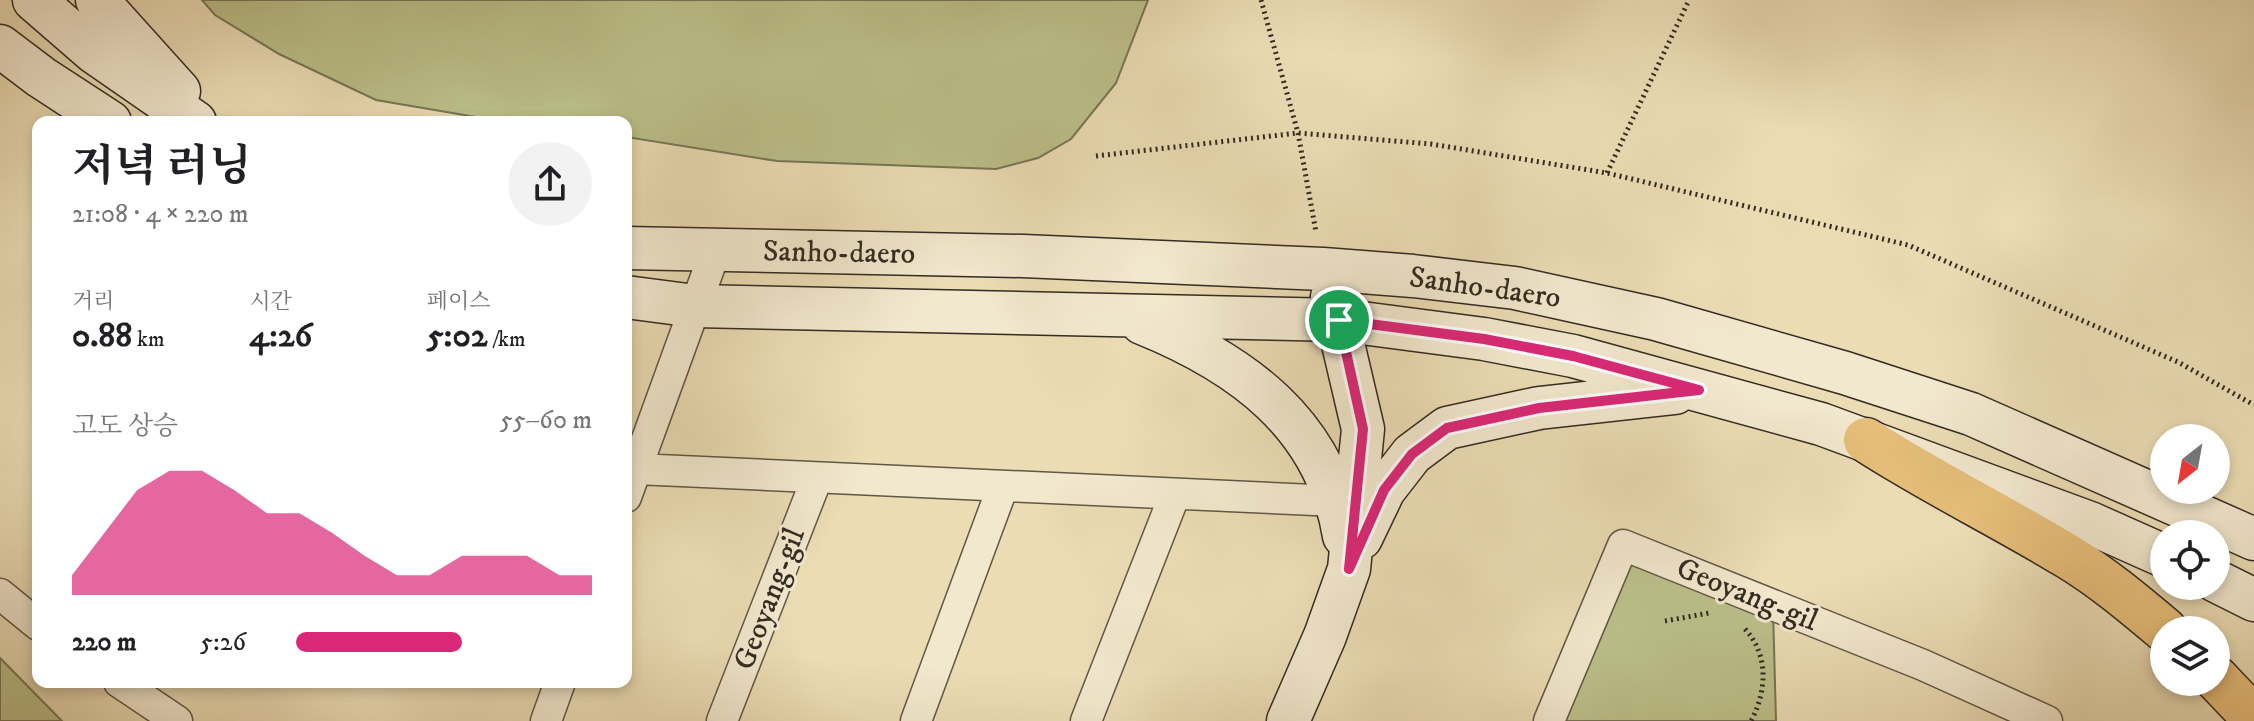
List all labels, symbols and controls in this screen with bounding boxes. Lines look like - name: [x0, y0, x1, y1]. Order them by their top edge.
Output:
- text: 저녁 러닝: [72, 140, 251, 195]
- button: share: [508, 142, 592, 226]
- text: 21:08 · 4 × 220 m: [72, 198, 249, 231]
- street label: Sanho-daero: [762, 233, 916, 273]
- street label: Sanho-daero: [1407, 259, 1563, 317]
- pin: [1305, 286, 1373, 354]
- text: 거리: [72, 288, 115, 315]
- text: 시간: [249, 288, 292, 315]
- text: 페이스: [427, 288, 490, 315]
- icon: arrive: [1317, 298, 1361, 342]
- text: 0.88: [72, 315, 132, 357]
- text: 4:26: [249, 315, 312, 357]
- text: 5:02: [427, 315, 487, 357]
- text: km: [132, 326, 165, 353]
- text: /km: [487, 326, 526, 353]
- text: 55–60 m: [500, 404, 592, 437]
- text: 고도 상승: [72, 410, 178, 443]
- north arrow: [2150, 424, 2230, 504]
- map controls: [2150, 424, 2230, 696]
- button: locate: [2150, 520, 2230, 600]
- street label: Geoyang-gil: [726, 523, 814, 675]
- street label: Geoyang-gil: [1671, 550, 1823, 640]
- button: layers: [2150, 616, 2230, 696]
- text: 220 m: [72, 626, 137, 659]
- text: 5:26: [200, 626, 246, 659]

